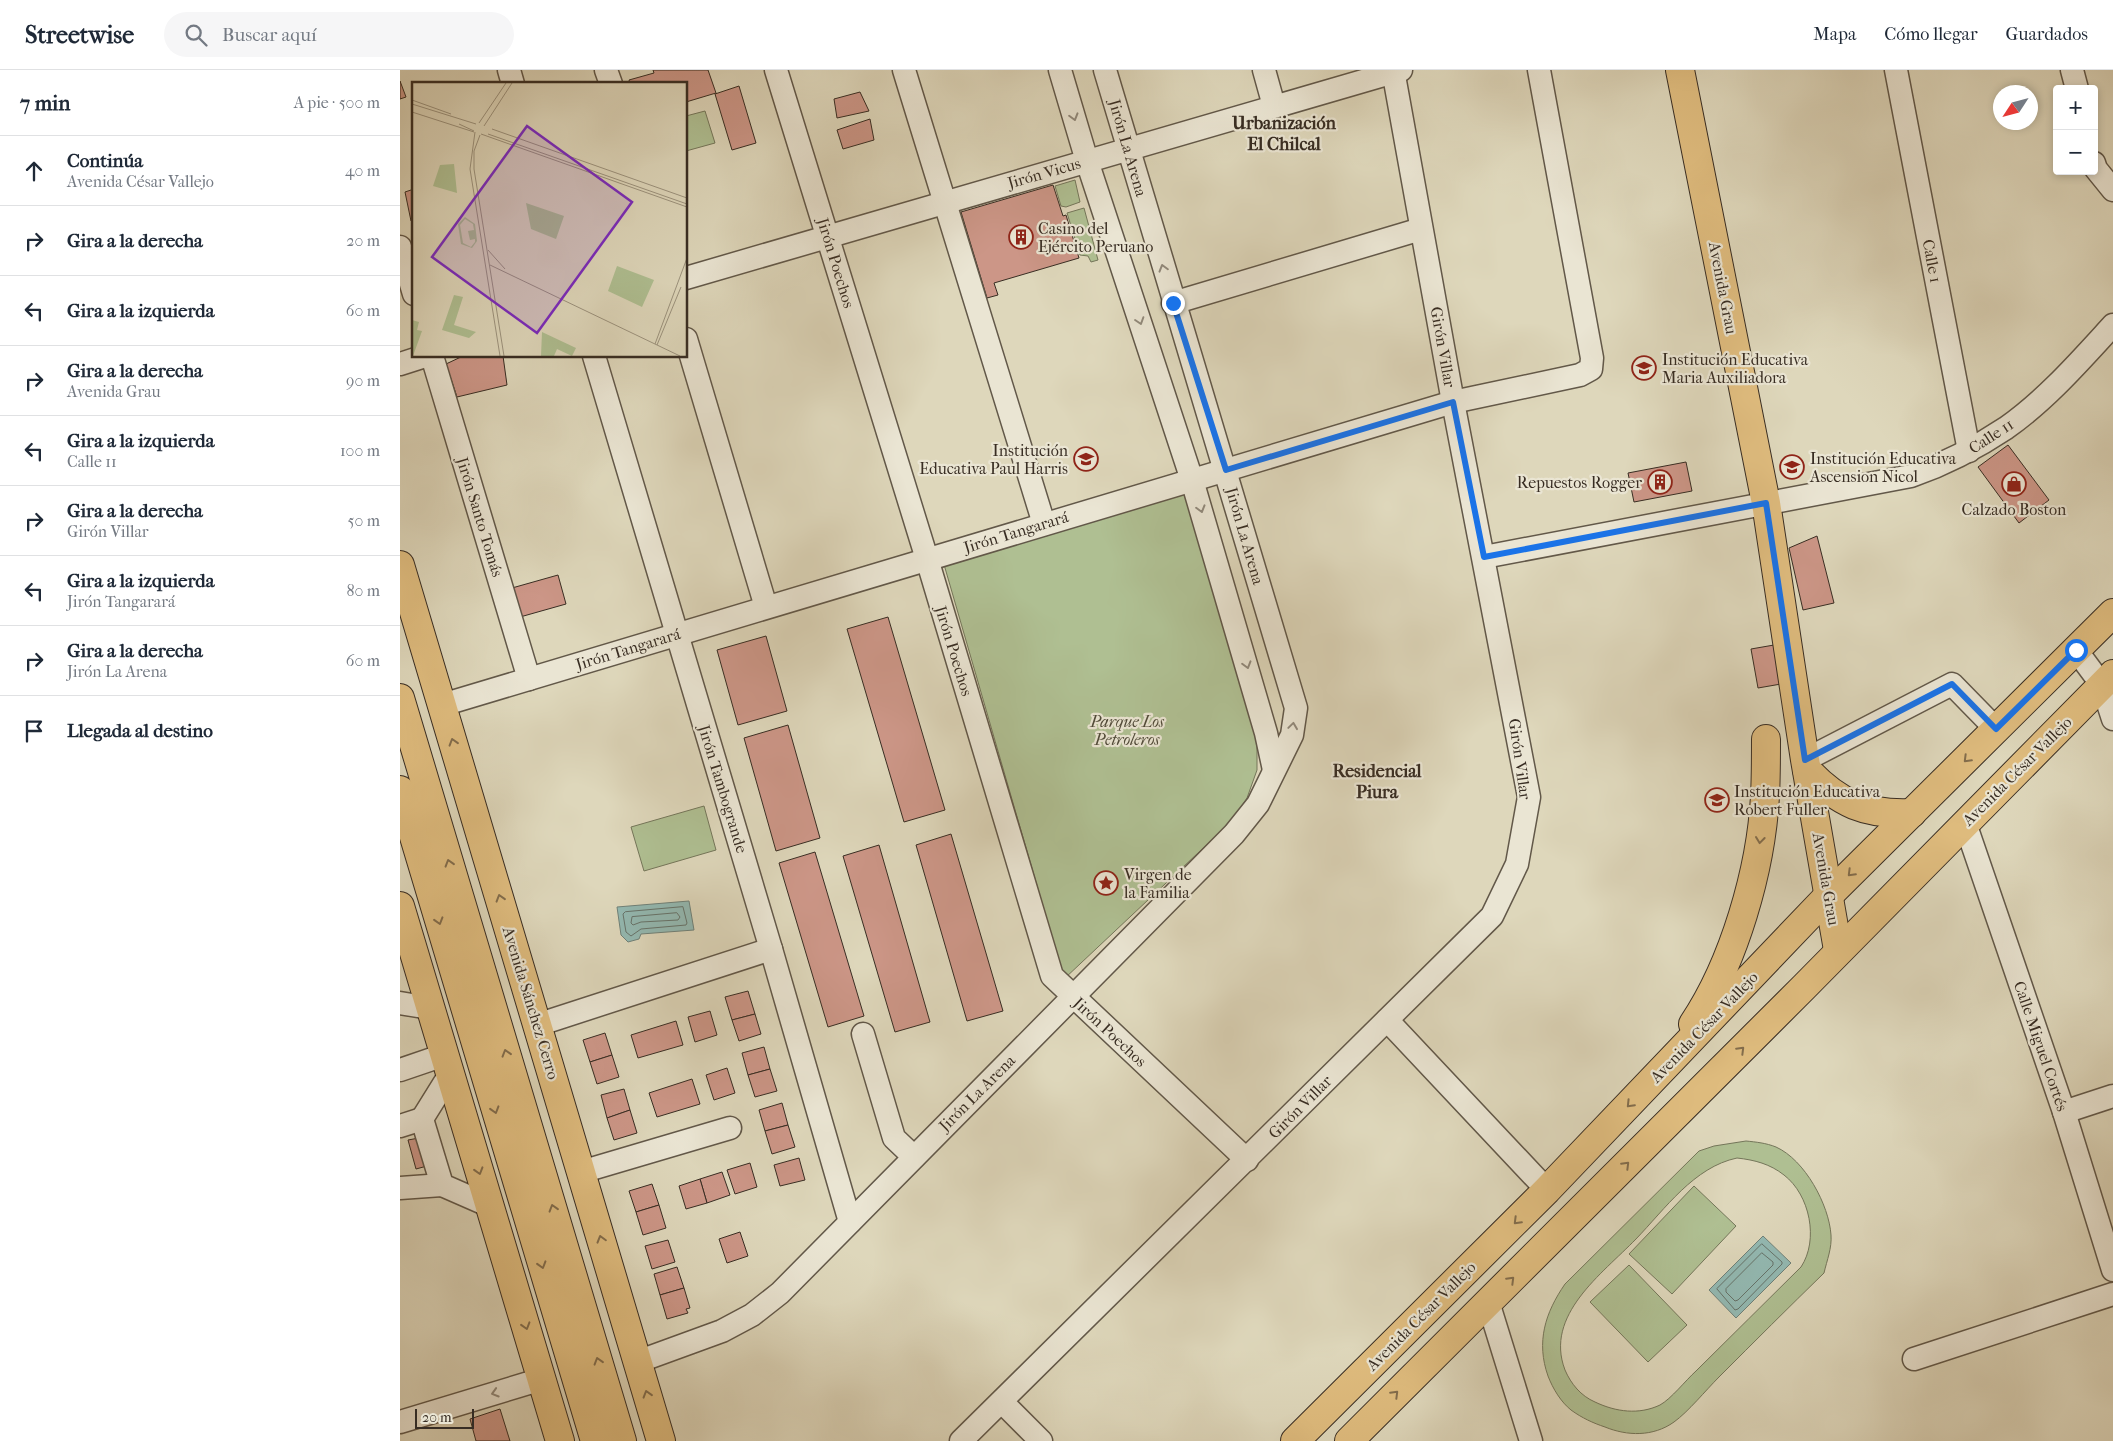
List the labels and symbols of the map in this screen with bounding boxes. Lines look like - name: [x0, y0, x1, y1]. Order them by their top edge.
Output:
- inset map: [412, 82, 688, 358]
- north arrow: [1993, 85, 2038, 130]
- street label: Jirón La Arena: [1105, 95, 1151, 199]
- one-way arrow: [1068, 112, 1078, 120]
- district label: Urbanización El Chilcal: [1231, 113, 1337, 155]
- street label: Jirón Vicus: [1003, 154, 1083, 193]
- street label: Jirón Poechos: [813, 214, 859, 310]
- place label: Casino del Ejército Peruano: [1038, 219, 1153, 256]
- building icon: Casino del Ejército Peruano: [1008, 224, 1034, 250]
- street label: Calle 1: [1918, 238, 1946, 284]
- street label: Avenida Grau: [1705, 239, 1741, 336]
- one-way arrow: [1158, 264, 1169, 272]
- route end: [1162, 292, 1185, 315]
- street label: Girón Villar: [1427, 305, 1459, 389]
- one-way arrow: [1134, 317, 1144, 325]
- place label: Institución Educativa Maria Auxiliadora: [1662, 350, 1809, 387]
- school or university icon: Institución Educativa Maria Auxiliadora: [1631, 355, 1657, 381]
- street label: Calle 11: [1965, 415, 2017, 457]
- place label: Institución Educativa Paul Harris: [919, 441, 1069, 478]
- school or university icon: Institución Educativa Paul Harris: [1073, 446, 1099, 472]
- place label: Institución Educativa Ascension Nicol: [1809, 449, 1957, 486]
- street label: Jirón Santo Tomás: [452, 453, 507, 579]
- school or university icon: Institución Educativa Ascension Nicol: [1779, 454, 1805, 480]
- building icon: Repuestos Rogger: [1647, 469, 1673, 495]
- shop icon: Calzado Boston: [2001, 471, 2027, 497]
- place label: Repuestos Rogger: [1517, 473, 1642, 492]
- street label: Jirón La Arena: [1222, 483, 1268, 587]
- place label: Calzado Boston: [1962, 500, 2067, 519]
- one-way arrow: [1195, 505, 1205, 513]
- street label: Jirón Tangarará: [959, 507, 1071, 558]
- street label: Jirón Poechos: [931, 602, 977, 698]
- street label: Jirón Tangarará: [571, 624, 683, 675]
- route start: [2065, 639, 2088, 662]
- one-way arrow: [1241, 660, 1251, 669]
- park label: Parque Los Petroleros: [1089, 712, 1165, 749]
- street label: Avenida César Vallejo: [1958, 712, 2076, 830]
- street label: Girón Villar: [1505, 717, 1535, 801]
- street label: Jirón Tambogrande: [694, 721, 752, 856]
- one-way arrow: [1287, 721, 1298, 729]
- one-way arrow: [449, 739, 459, 747]
- one-way arrow: [1964, 753, 1973, 762]
- district label: Residencial Piura: [1332, 761, 1423, 803]
- place label: Institución Educativa Robert Fuller: [1734, 782, 1881, 819]
- school or university icon: Institución Educativa Robert Fuller: [1704, 787, 1730, 813]
- street label: Avenida Grau: [1808, 830, 1843, 927]
- one-way arrow: [1755, 836, 1766, 844]
- one-way arrow: [445, 860, 455, 868]
- place label: Virgen de la Familia: [1123, 865, 1192, 902]
- one-way arrow: [1848, 867, 1857, 876]
- place icon: Virgen de la Familia: [1093, 870, 1119, 896]
- one-way arrow: [495, 895, 505, 903]
- one-way arrow: [433, 916, 443, 924]
- street label: Avenida Sánchez Cerro: [498, 923, 563, 1082]
- street label: Avenida César Vallejo: [1645, 968, 1762, 1087]
- street label: Calle Miguel Cortés: [2010, 978, 2072, 1114]
- street label: Jirón Poechos: [1068, 992, 1151, 1071]
- one-way arrow: [1735, 1047, 1744, 1056]
- one-way arrow: [502, 1049, 512, 1057]
- street label: Jirón La Arena: [933, 1050, 1020, 1137]
- street label: Girón Villar: [1264, 1071, 1336, 1143]
- one-way arrow: [1627, 1098, 1636, 1107]
- one-way arrow: [490, 1105, 500, 1113]
- one-way arrow: [1620, 1162, 1629, 1171]
- one-way arrow: [474, 1166, 484, 1174]
- one-way arrow: [548, 1205, 558, 1213]
- one-way arrow: [1514, 1215, 1523, 1224]
- one-way arrow: [596, 1235, 606, 1243]
- street label: Avenida César Vallejo: [1362, 1257, 1480, 1375]
- one-way arrow: [537, 1261, 547, 1269]
- one-way arrow: [1505, 1276, 1514, 1285]
- one-way arrow: [520, 1322, 530, 1330]
- one-way arrow: [594, 1357, 604, 1365]
- one-way arrow: [491, 1387, 499, 1397]
- one-way arrow: [643, 1391, 653, 1399]
- one-way arrow: [1390, 1391, 1399, 1400]
- scale bar: [415, 1406, 474, 1429]

